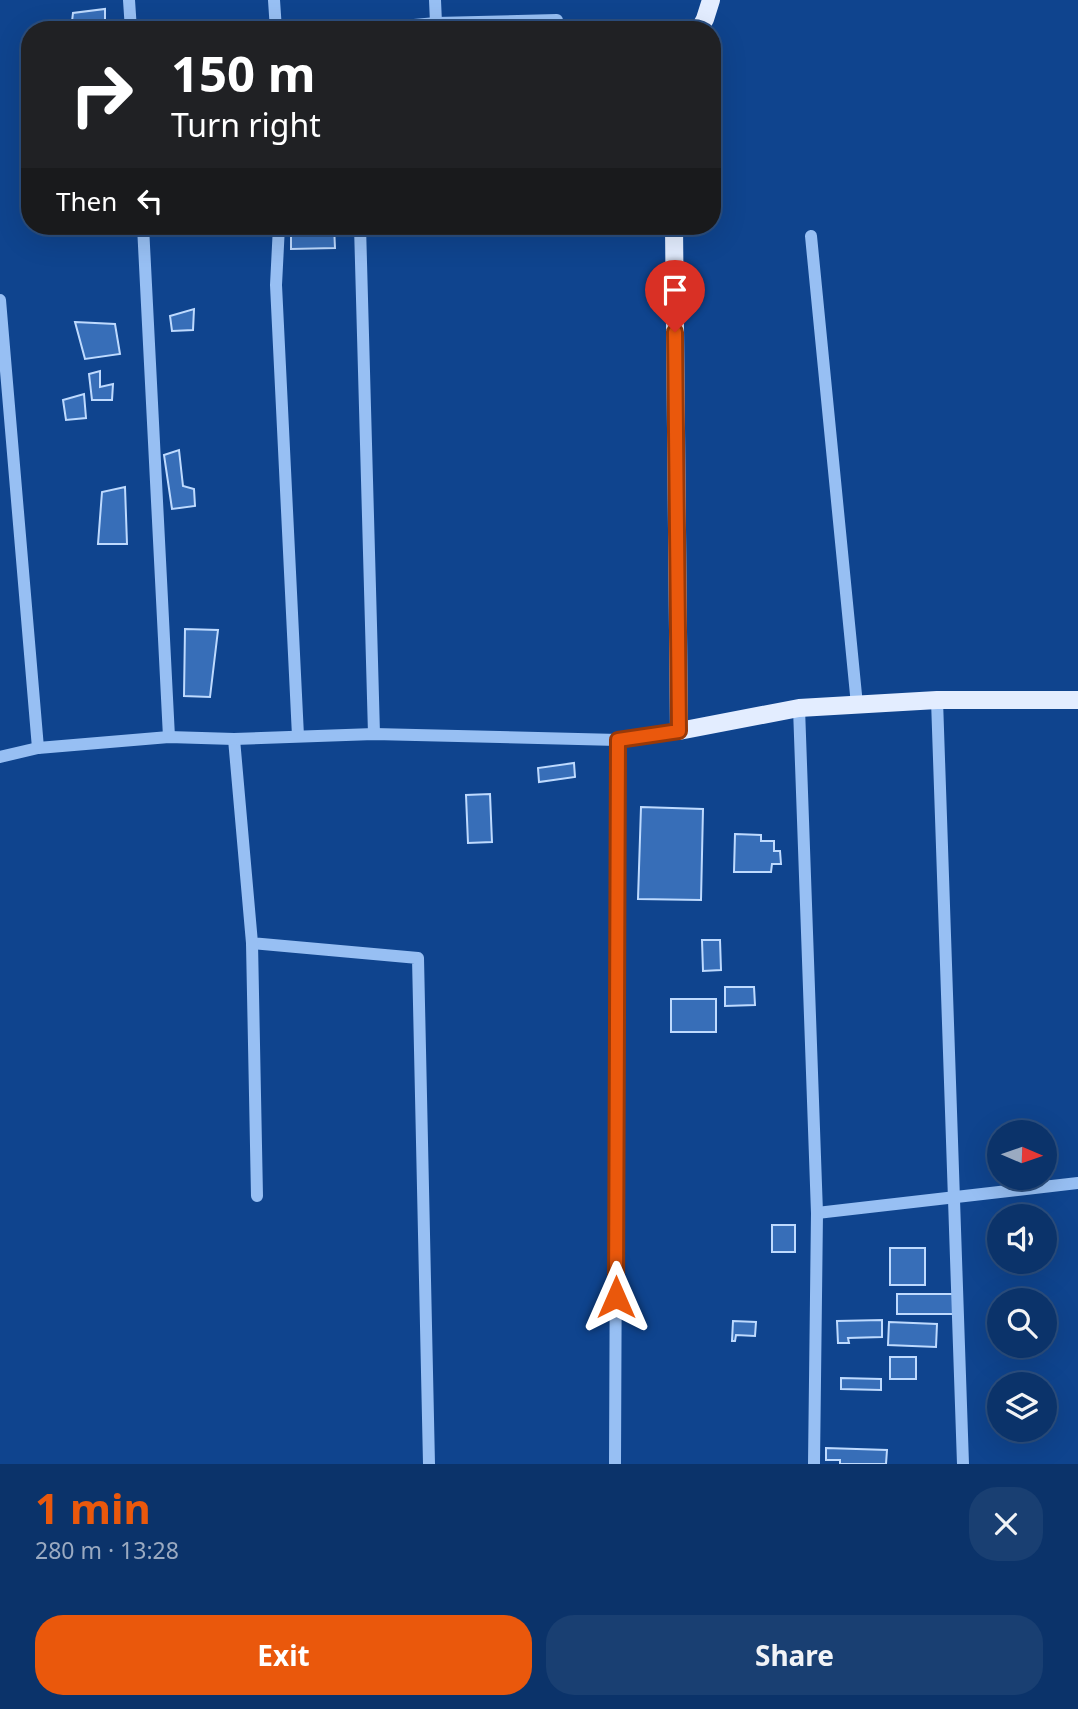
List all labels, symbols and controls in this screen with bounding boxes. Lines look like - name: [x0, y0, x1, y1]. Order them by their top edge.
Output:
- text: 150 m: [171, 40, 316, 106]
- icon: right: [56, 49, 147, 140]
- text: Turn right: [171, 103, 321, 146]
- icon: left: [131, 182, 169, 220]
- text: Then: [56, 183, 117, 219]
- pin: [645, 260, 705, 332]
- icon: arrive: [656, 271, 694, 309]
- north arrow: [987, 1120, 1057, 1190]
- map controls: [987, 1120, 1057, 1442]
- button: sound: [987, 1204, 1057, 1274]
- position arrow: [579, 1260, 653, 1334]
- button: search: [987, 1288, 1057, 1358]
- button: layers: [987, 1372, 1057, 1442]
- text: 1 min: [35, 1479, 151, 1536]
- button: close: [969, 1487, 1043, 1561]
- text: 280 m · 13:28: [35, 1534, 179, 1566]
- button: Exit: [35, 1615, 532, 1695]
- button: Share: [546, 1615, 1043, 1695]

